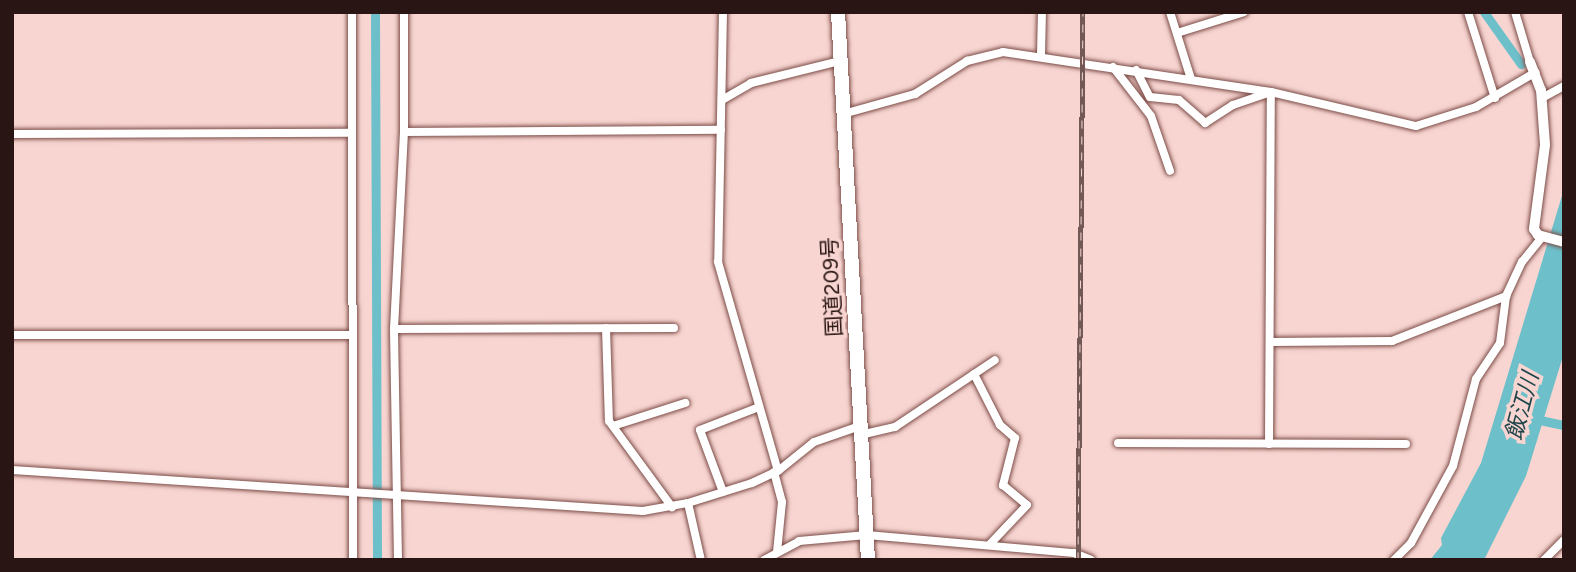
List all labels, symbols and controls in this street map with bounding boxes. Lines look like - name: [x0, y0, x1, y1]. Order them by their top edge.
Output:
- street label: 国道209号: [817, 236, 847, 338]
- water label: 飯江川: [1500, 369, 1544, 443]

